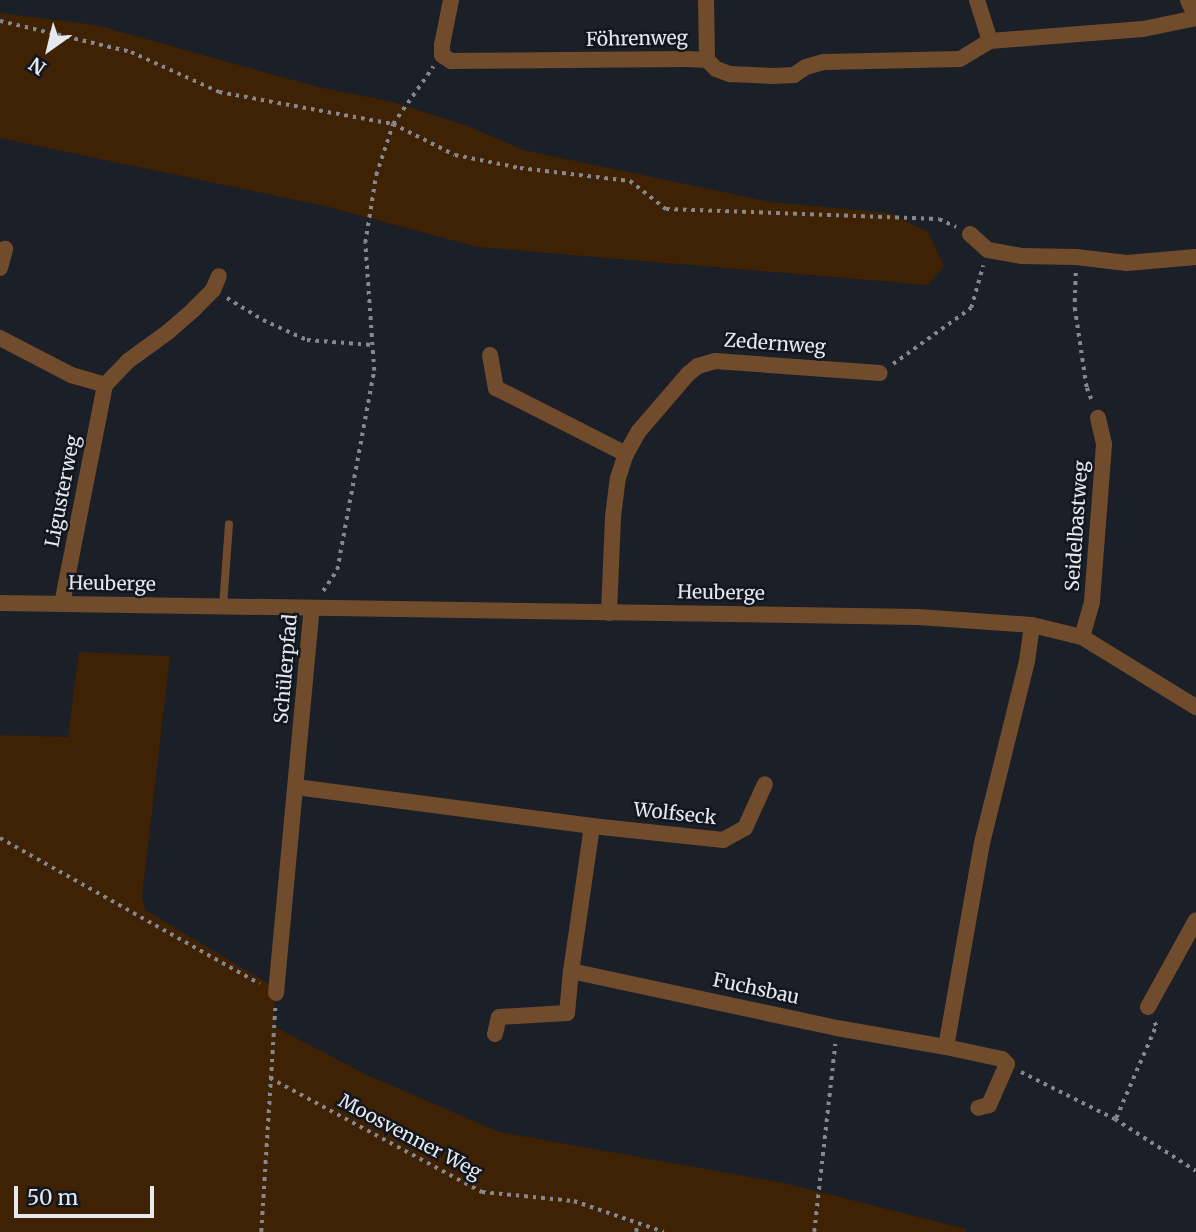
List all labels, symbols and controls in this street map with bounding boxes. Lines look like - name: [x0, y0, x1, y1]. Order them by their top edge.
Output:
- north arrow: [14, 14, 84, 84]
- street label: Föhrenweg: [586, 27, 688, 51]
- text: N: [24, 52, 50, 81]
- street label: Zedernweg: [723, 329, 827, 359]
- street label: Ligusterweg: [41, 433, 85, 549]
- street label: Seidelbastweg: [1061, 460, 1093, 592]
- street label: Heuberge: [68, 572, 156, 596]
- street label: Heuberge: [677, 581, 765, 605]
- street label: Schülerpfad: [270, 613, 302, 725]
- street label: Wolfseck: [633, 798, 717, 830]
- street label: Fuchsbau: [711, 969, 801, 1009]
- street label: Moosvenner Weg: [335, 1090, 485, 1184]
- scale bar: [18, 1172, 158, 1216]
- text: 50 m: [27, 1184, 78, 1211]

